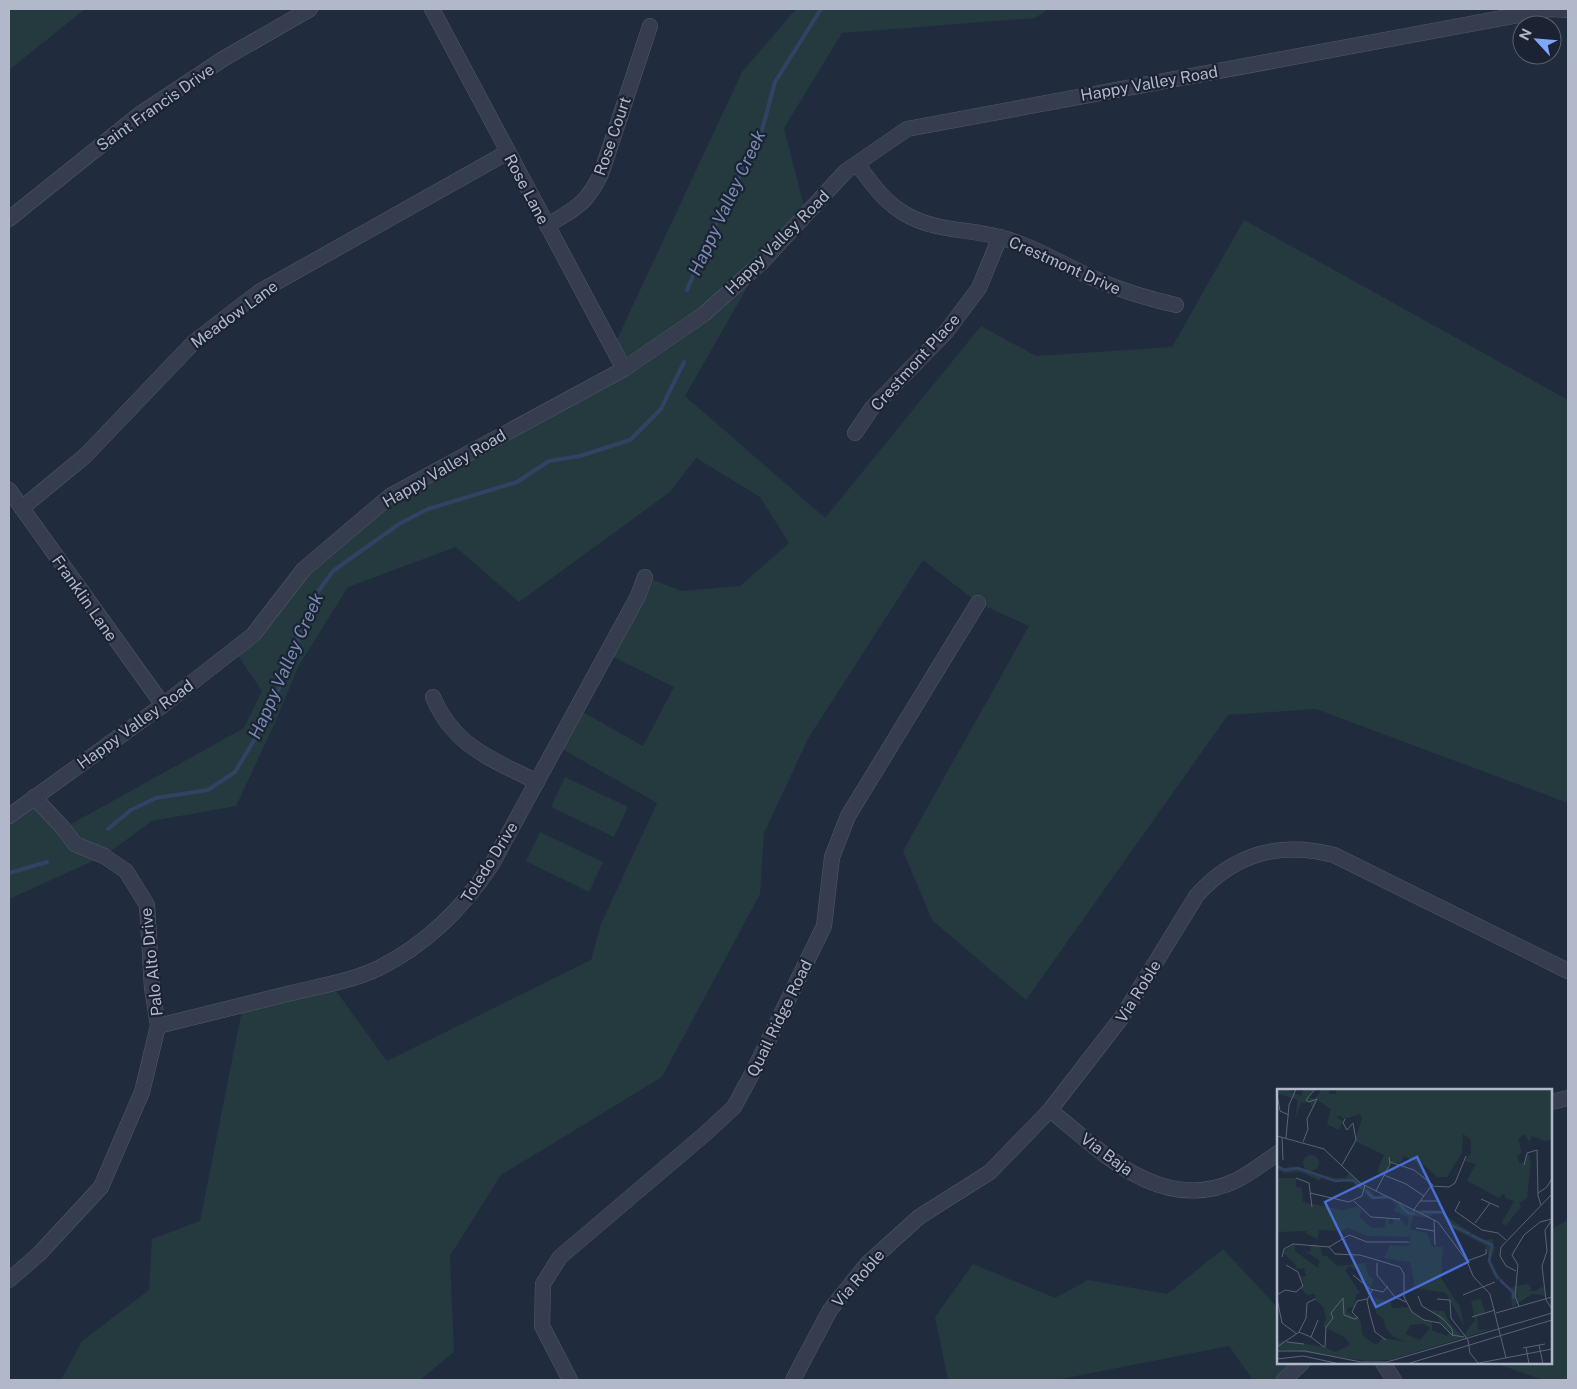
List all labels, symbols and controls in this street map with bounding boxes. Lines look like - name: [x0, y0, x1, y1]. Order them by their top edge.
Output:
- north arrow: [1512, 15, 1562, 65]
- text: N: [1516, 26, 1535, 43]
- street label: Saint Francis Drive: [93, 60, 218, 155]
- street label: Happy Valley Road: [1079, 62, 1219, 105]
- street label: Rose Court: [590, 94, 635, 178]
- water label: Happy Valley Creek: [684, 127, 770, 279]
- street label: Rose Lane: [500, 151, 553, 228]
- street label: Happy Valley Road: [721, 186, 833, 298]
- street label: Crestmont Drive: [1006, 232, 1124, 299]
- street label: Meadow Lane: [187, 277, 281, 352]
- street label: Crestmont Place: [867, 310, 964, 415]
- street label: Happy Valley Road: [379, 425, 509, 511]
- street label: Franklin Lane: [48, 552, 121, 645]
- water label: Happy Valley Creek: [244, 589, 327, 742]
- street label: Happy Valley Road: [73, 676, 197, 773]
- street label: Toledo Drive: [457, 818, 522, 906]
- street label: Palo Alto Drive: [136, 907, 167, 1017]
- street label: Via Roble: [1112, 956, 1165, 1026]
- street label: Quail Ridge Road: [743, 957, 816, 1080]
- inset map: [1277, 1089, 1552, 1364]
- street label: Via Baja: [1077, 1129, 1137, 1180]
- street label: Via Roble: [828, 1246, 889, 1311]

